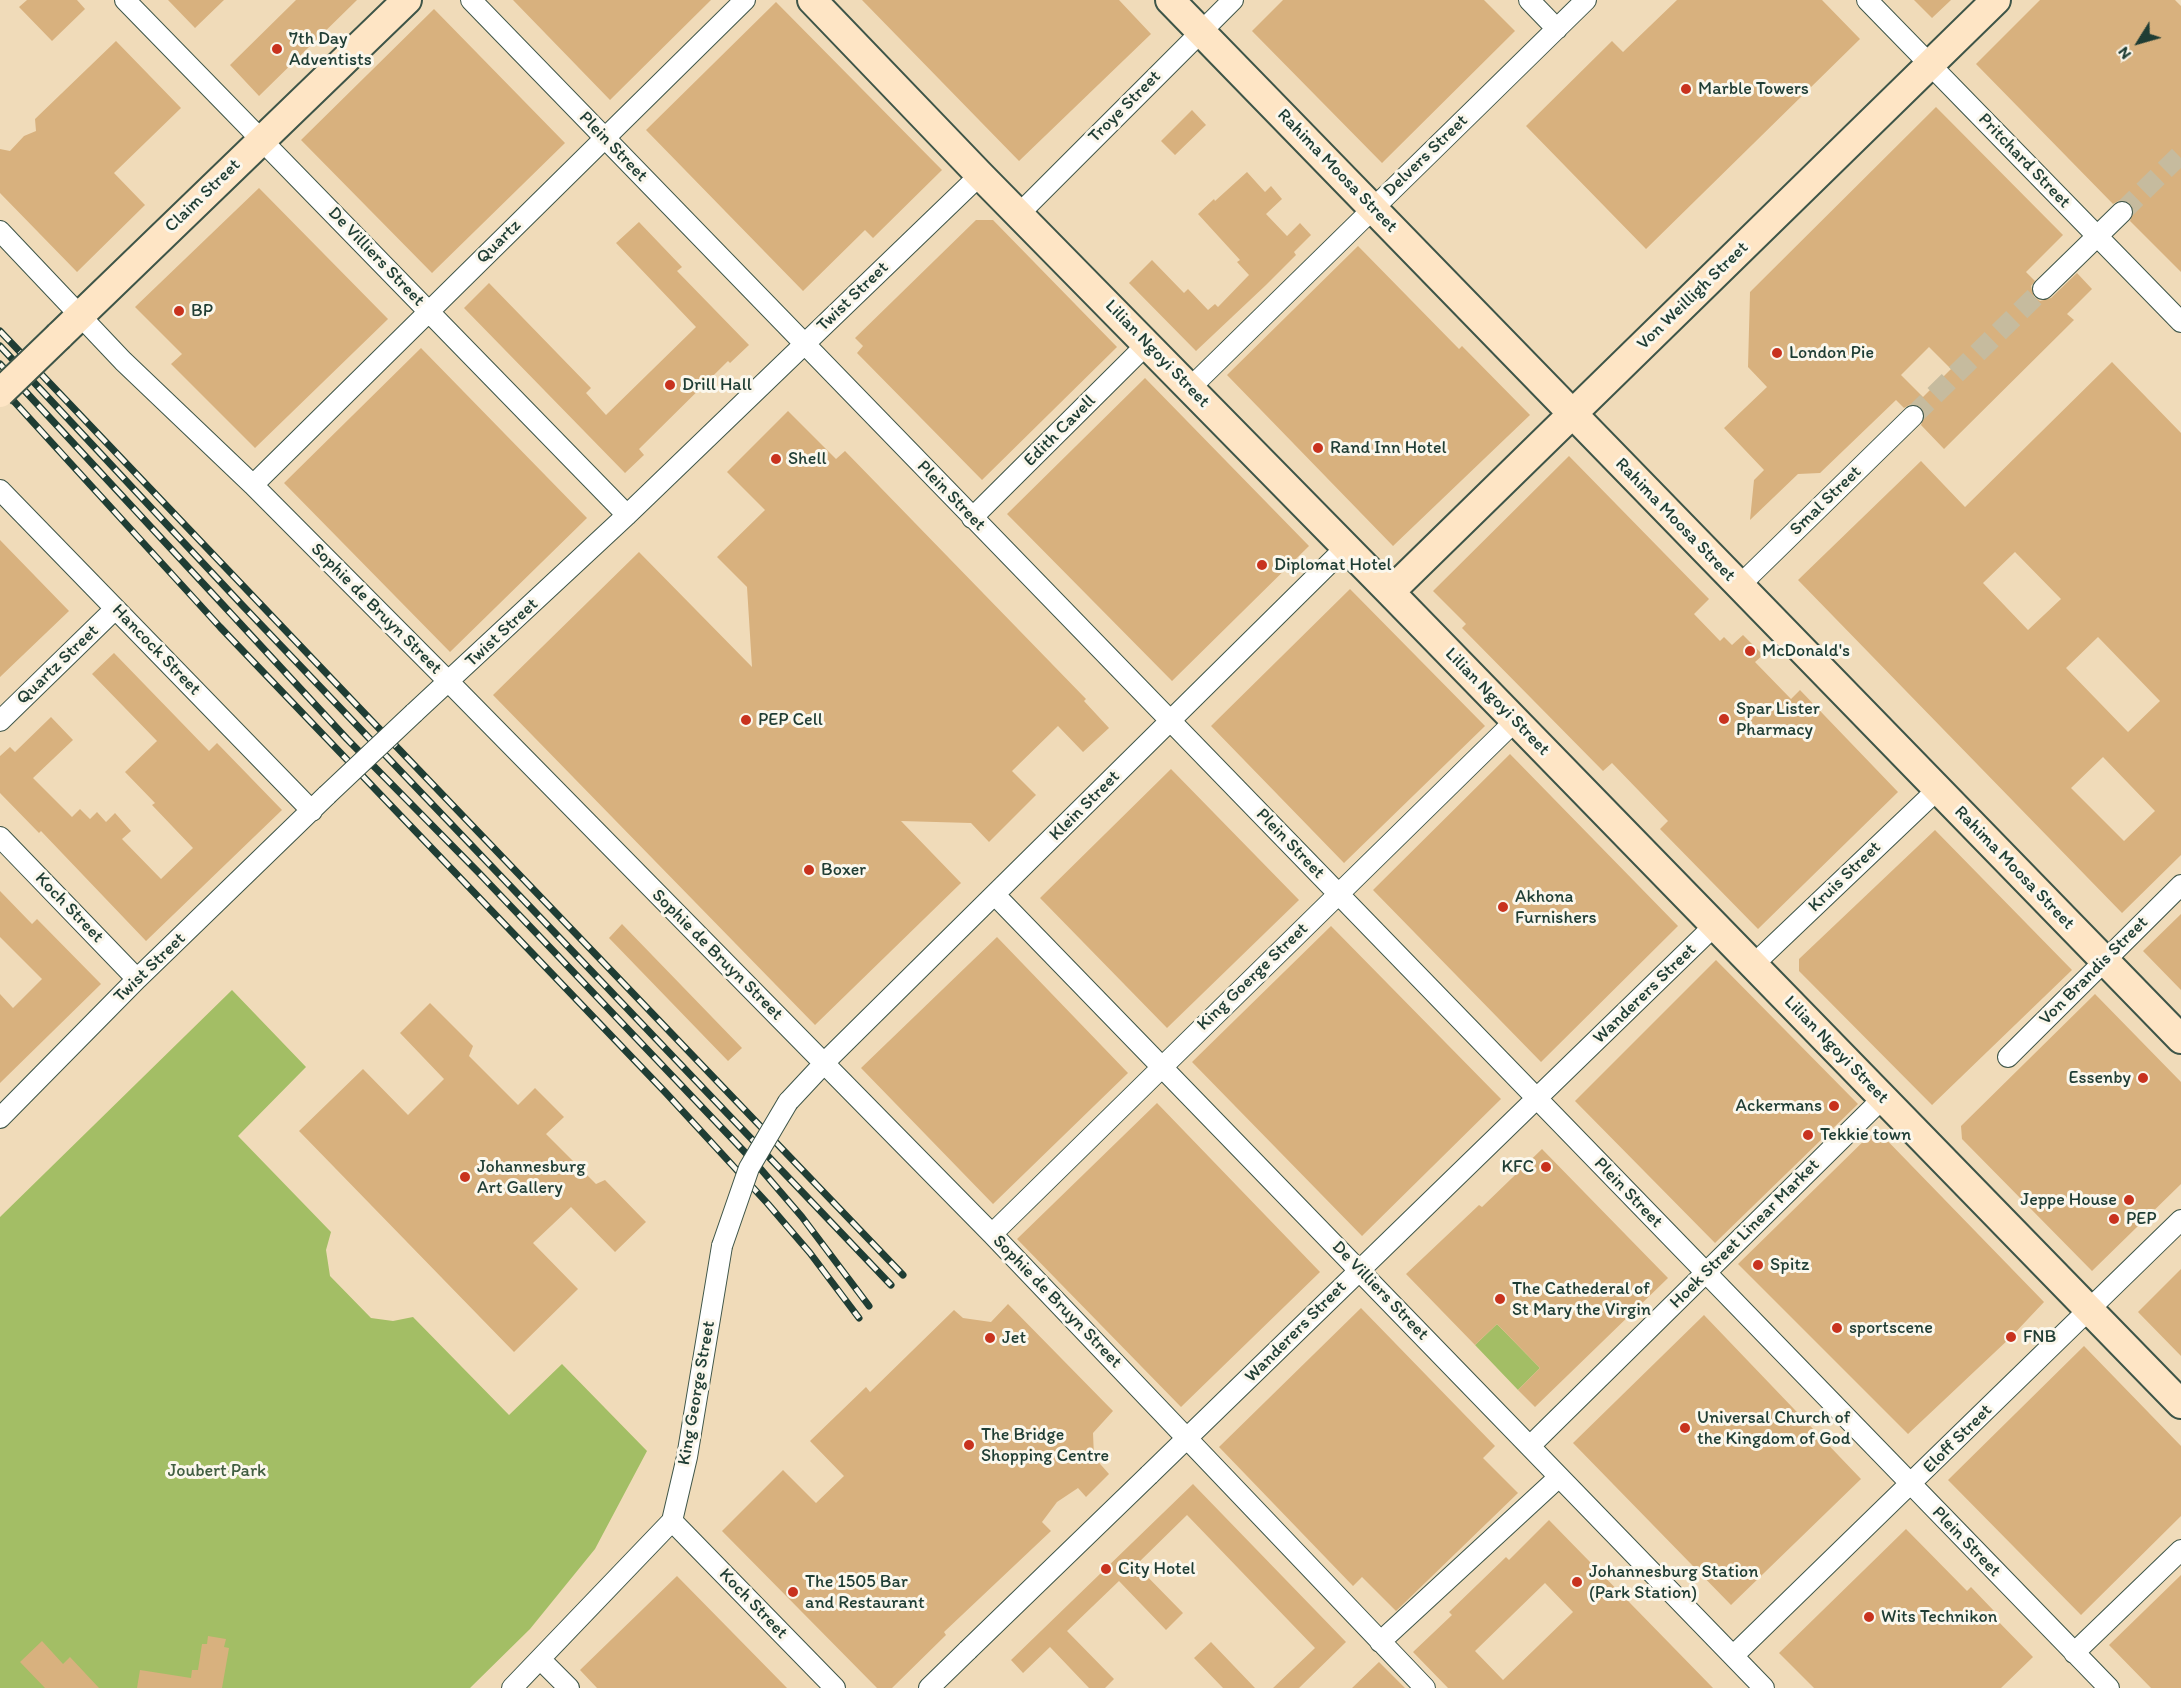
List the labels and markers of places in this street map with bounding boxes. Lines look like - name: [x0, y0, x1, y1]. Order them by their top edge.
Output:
- place label: 7th Day Adventists: [289, 28, 372, 70]
- marker: 7th Day Adventists: [270, 42, 284, 56]
- place label: Marble Towers: [1698, 78, 1809, 100]
- marker: Marble Towers: [1679, 82, 1693, 96]
- place label: BP: [191, 300, 213, 322]
- marker: BP: [172, 304, 186, 318]
- place label: London Pie: [1789, 342, 1874, 364]
- marker: London Pie: [1770, 346, 1784, 360]
- place label: Drill Hall: [682, 374, 752, 396]
- marker: Drill Hall: [663, 378, 677, 392]
- place label: Rand Inn Hotel: [1330, 437, 1447, 459]
- marker: Rand Inn Hotel: [1311, 441, 1325, 455]
- place label: Shell: [788, 448, 827, 470]
- marker: Shell: [769, 452, 783, 466]
- place label: Diplomat Hotel: [1274, 554, 1392, 576]
- marker: Diplomat Hotel: [1255, 558, 1269, 572]
- place label: McDonald's: [1762, 640, 1850, 662]
- marker: McDonald's: [1743, 644, 1757, 658]
- place label: Spar Lister Pharmacy: [1736, 698, 1820, 740]
- place label: PEP Cell: [758, 709, 823, 731]
- marker: Spar Lister Pharmacy: [1717, 712, 1731, 726]
- marker: PEP Cell: [739, 713, 753, 727]
- place label: Boxer: [821, 859, 866, 881]
- marker: Boxer: [802, 863, 816, 877]
- place label: Akhona Furnishers: [1515, 886, 1597, 928]
- marker: Akhona Furnishers: [1496, 900, 1510, 914]
- place label: Essenby: [2068, 1067, 2131, 1089]
- marker: Essenby: [2136, 1071, 2150, 1085]
- place label: Ackermans: [1735, 1095, 1822, 1117]
- marker: Ackermans: [1827, 1099, 1841, 1113]
- place label: Tekkie town: [1820, 1124, 1911, 1146]
- marker: Tekkie town: [1801, 1128, 1815, 1142]
- place label: Johannesburg Art Gallery: [477, 1156, 585, 1198]
- place label: KFC: [1502, 1156, 1534, 1178]
- marker: KFC: [1539, 1160, 1553, 1174]
- marker: Johannesburg Art Gallery: [458, 1170, 472, 1184]
- place label: Jeppe House: [2020, 1189, 2117, 1211]
- marker: Jeppe House: [2122, 1193, 2136, 1207]
- place label: PEP: [2126, 1208, 2156, 1230]
- marker: PEP: [2107, 1212, 2121, 1226]
- place label: Spitz: [1770, 1254, 1809, 1276]
- marker: Spitz: [1751, 1258, 1765, 1272]
- place label: The Cathederal of St Mary the Virgin: [1512, 1278, 1651, 1320]
- marker: The Cathederal of St Mary the Virgin: [1493, 1292, 1507, 1306]
- place label: sportscene: [1849, 1317, 1933, 1339]
- marker: sportscene: [1830, 1321, 1844, 1335]
- place label: FNB: [2023, 1326, 2056, 1348]
- place label: Jet: [1002, 1327, 1026, 1349]
- marker: FNB: [2004, 1330, 2018, 1344]
- marker: Jet: [983, 1331, 997, 1345]
- place label: Universal Church of the Kingdom of God: [1697, 1407, 1851, 1450]
- marker: Universal Church of the Kingdom of God: [1678, 1421, 1692, 1435]
- place label: The Bridge Shopping Centre: [981, 1424, 1109, 1466]
- marker: The Bridge Shopping Centre: [962, 1438, 976, 1452]
- place label: City Hotel: [1118, 1558, 1195, 1580]
- place label: Johannesburg Station (Park Station): [1589, 1561, 1758, 1604]
- marker: City Hotel: [1099, 1562, 1113, 1576]
- place label: The 1505 Bar and Restaurant: [805, 1571, 925, 1614]
- marker: Johannesburg Station (Park Station): [1570, 1575, 1584, 1589]
- marker: The 1505 Bar and Restaurant: [786, 1585, 800, 1599]
- place label: Wits Technikon: [1881, 1606, 1997, 1628]
- marker: Wits Technikon: [1862, 1610, 1876, 1624]

